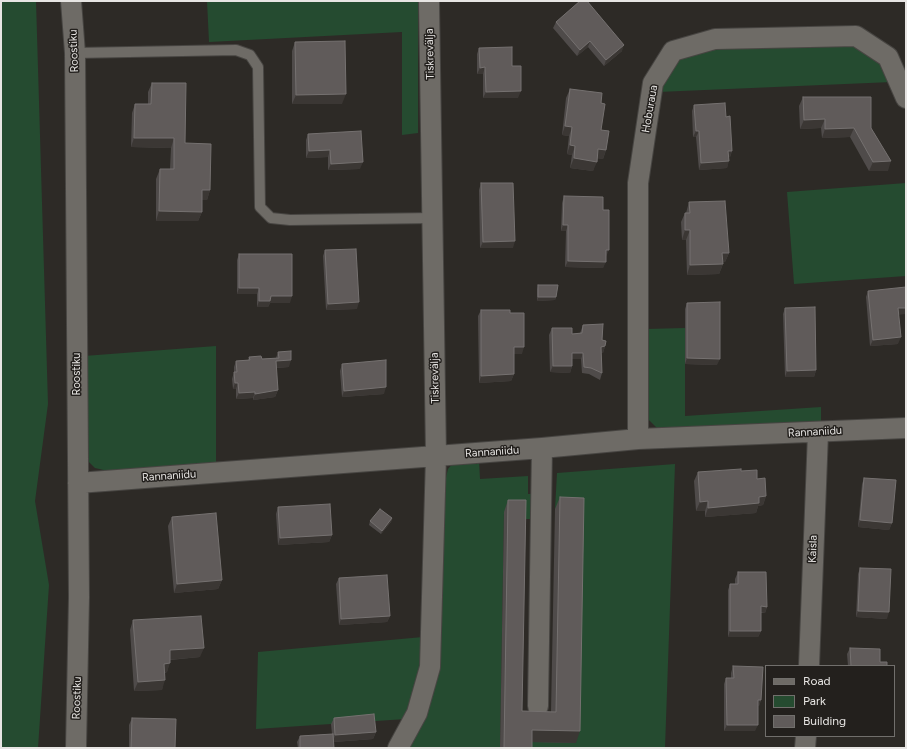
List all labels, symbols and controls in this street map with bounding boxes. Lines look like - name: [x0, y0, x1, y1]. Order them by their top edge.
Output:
- street label: Tiskrevälja: [423, 28, 437, 80]
- street label: Roostiku: [67, 29, 81, 73]
- street label: Hoburaua: [639, 84, 661, 134]
- street label: Tiskrevälja: [428, 352, 442, 404]
- street label: Roostiku: [70, 353, 84, 395]
- street label: Rannaniidu: [788, 424, 842, 440]
- street label: Rannaniidu: [465, 444, 519, 460]
- street label: Rannaniidu: [142, 468, 196, 484]
- street label: Kaisla: [806, 535, 820, 563]
- legend: [765, 665, 895, 737]
- text: Road: [803, 674, 831, 688]
- street label: Roostiku: [70, 676, 84, 720]
- text: Park: [803, 694, 826, 708]
- text: Building: [803, 714, 846, 728]

